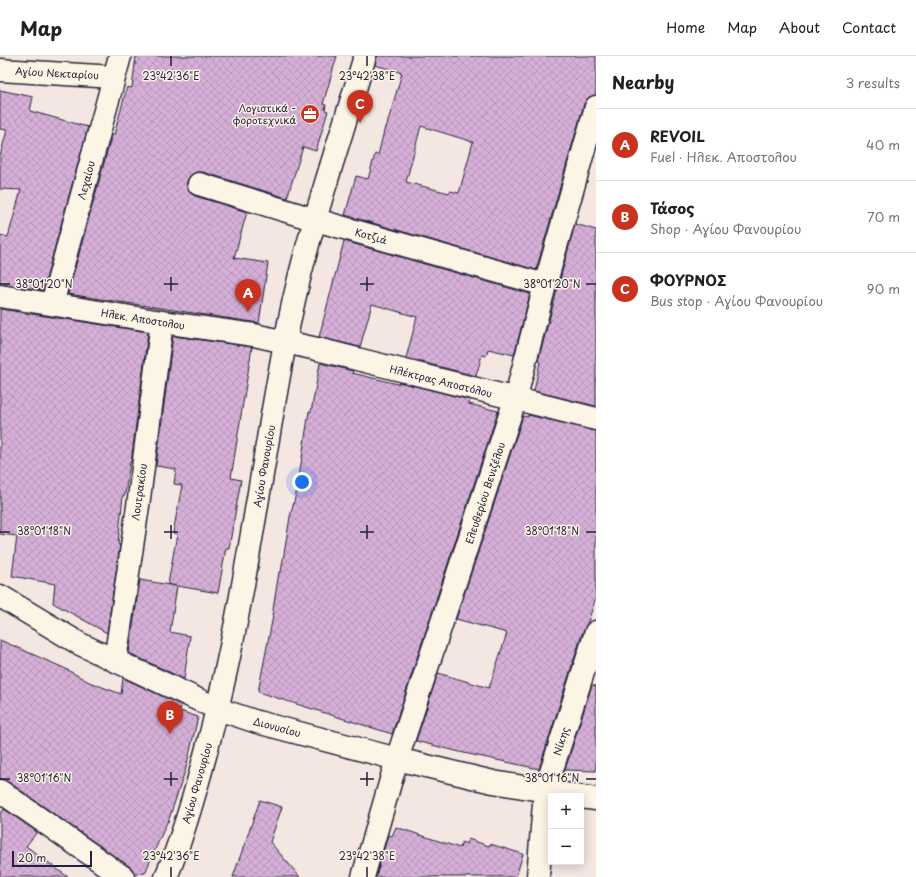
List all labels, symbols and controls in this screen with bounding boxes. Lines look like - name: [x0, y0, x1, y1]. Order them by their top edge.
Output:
- text: Map: [20, 14, 62, 42]
- text: Home: [666, 17, 705, 38]
- text: Map: [727, 17, 757, 38]
- text: About: [779, 17, 820, 38]
- text: Contact: [842, 17, 896, 38]
- street label: Αγίου Νεκταρίου: [15, 63, 100, 82]
- text: 23°42'36"E: [142, 68, 200, 83]
- text: 23°42'38"E: [339, 68, 395, 83]
- text: Nearby: [612, 69, 674, 95]
- text: 3 results: [846, 73, 900, 92]
- pin: C: [347, 90, 373, 123]
- place label: Λογιστικά - φοροτεχνικά: [233, 100, 296, 127]
- office icon: Λογιστικά - φοροτεχνικά: [299, 103, 321, 125]
- text: REVOIL: [650, 124, 705, 147]
- text: A: [620, 135, 630, 154]
- text: 40 m: [866, 135, 900, 154]
- text: Fuel · Ηλεκ. Αποστολου: [650, 147, 797, 166]
- street label: Λεχαίου: [73, 159, 98, 201]
- text: Τάσος: [650, 196, 694, 219]
- text: B: [621, 207, 629, 226]
- text: 70 m: [867, 207, 900, 226]
- text: Shop · Αγίου Φανουρίου: [650, 219, 801, 238]
- street label: Κοτζιά: [353, 224, 389, 247]
- text: ΦΟΥΡΝΟΣ: [650, 268, 726, 291]
- text: 38°01'20"N: [15, 276, 73, 291]
- text: 38°01'20"N: [523, 276, 581, 291]
- pin: A: [235, 279, 261, 312]
- text: C: [620, 279, 630, 298]
- text: 90 m: [867, 279, 900, 298]
- text: Bus stop · Αγίου Φανουρίου: [650, 291, 823, 310]
- street label: Ηλεκ. Αποστολου: [100, 304, 186, 333]
- street label: Ηλέκτρας Αποστόλου: [388, 361, 494, 401]
- street label: Αγίου Φανουρίου: [249, 423, 278, 508]
- street label: Ελευθερίου Βενιζέλου: [461, 440, 508, 546]
- street label: Λουτρακίου: [127, 462, 150, 521]
- your location: [292, 472, 312, 492]
- text: 38°01'18"N: [17, 523, 71, 538]
- text: 38°01'18"N: [525, 523, 579, 538]
- pin: B: [157, 701, 183, 734]
- street label: Διονυσίου: [252, 713, 303, 740]
- street label: Νίκης: [549, 725, 572, 757]
- street label: Αγίου Φανουρίου: [178, 740, 215, 825]
- text: 38°01'16"N: [17, 770, 71, 785]
- text: 38°01'16"N: [525, 770, 579, 785]
- map controls: [548, 793, 584, 865]
- button: +: [548, 793, 584, 829]
- button: −: [548, 829, 584, 865]
- text: 23°42'36"E: [142, 848, 200, 863]
- text: 23°42'38"E: [339, 848, 395, 863]
- scale bar: [12, 849, 92, 868]
- text: 20 m: [18, 849, 46, 866]

